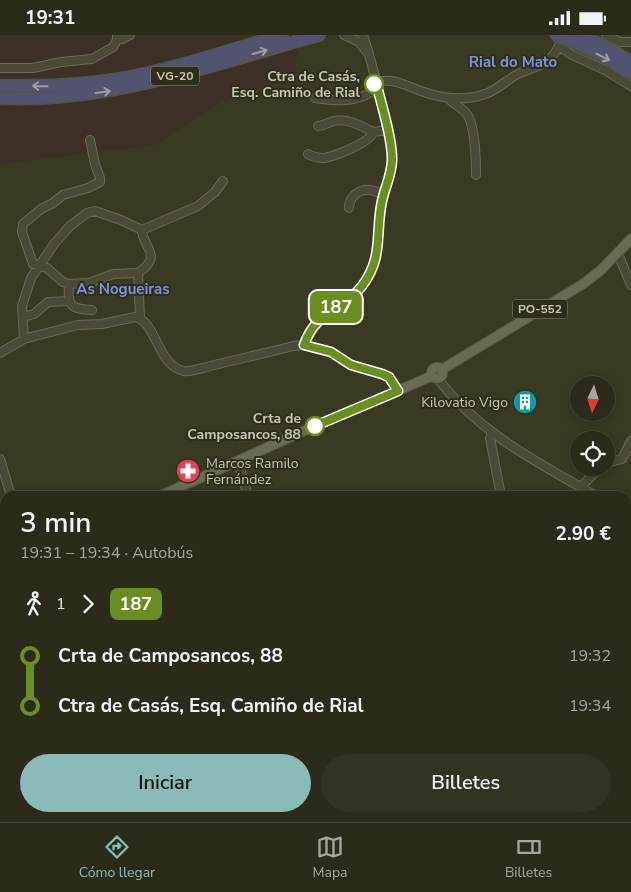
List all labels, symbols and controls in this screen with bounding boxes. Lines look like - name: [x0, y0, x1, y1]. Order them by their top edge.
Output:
- text: 19:31: [25, 5, 75, 31]
- one-way arrow: [252, 46, 268, 56]
- district label: Rial do Mato: [469, 52, 558, 72]
- one-way arrow: [595, 53, 610, 62]
- road number: VG-20: [151, 66, 199, 85]
- place label: Ctra de Casás, Esq. Camiño de Rial: [231, 67, 361, 102]
- marker: Ctra de Casás, Esq. Camiño de Rial: [364, 74, 384, 94]
- one-way arrow: [33, 82, 49, 91]
- one-way arrow: [95, 87, 111, 97]
- district label: As Nogueiras: [76, 279, 170, 299]
- line badge: 187: [307, 291, 365, 323]
- text: 187: [320, 295, 352, 319]
- road number: PO-552: [512, 299, 568, 319]
- north arrow: [570, 376, 615, 421]
- map controls: [570, 376, 615, 476]
- building icon: Kilovatio Vigo: [512, 389, 538, 415]
- place label: Kilovatio Vigo: [421, 393, 508, 412]
- place label: Crta de Camposancos, 88: [187, 409, 301, 444]
- marker: Crta de Camposancos, 88: [305, 416, 325, 436]
- button: locate: [570, 431, 615, 476]
- place label: Marcos Ramilo Fernández: [206, 454, 299, 489]
- pharmacy icon: Marcos Ramilo Fernández: [175, 458, 201, 484]
- text: 3 min: [20, 504, 91, 542]
- text: 2.90 €: [556, 521, 611, 547]
- text: 19:31 – 19:34 · Autobús: [20, 542, 193, 564]
- icon: walk: [20, 590, 48, 618]
- icon: forward: [74, 590, 102, 618]
- text: 187: [120, 592, 152, 616]
- text: 1: [56, 593, 66, 615]
- text: Crta de Camposancos, 88: [58, 643, 283, 669]
- text: 19:32: [569, 645, 611, 667]
- text: Ctra de Casás, Esq. Camiño de Rial: [58, 693, 364, 719]
- text: 19:34: [569, 695, 611, 717]
- button: Iniciar: [20, 754, 311, 812]
- button: Billetes: [321, 754, 611, 812]
- tab: Cómo llegar: [79, 833, 155, 882]
- tab: Mapa: [313, 833, 347, 882]
- tab: Billetes: [505, 833, 552, 882]

